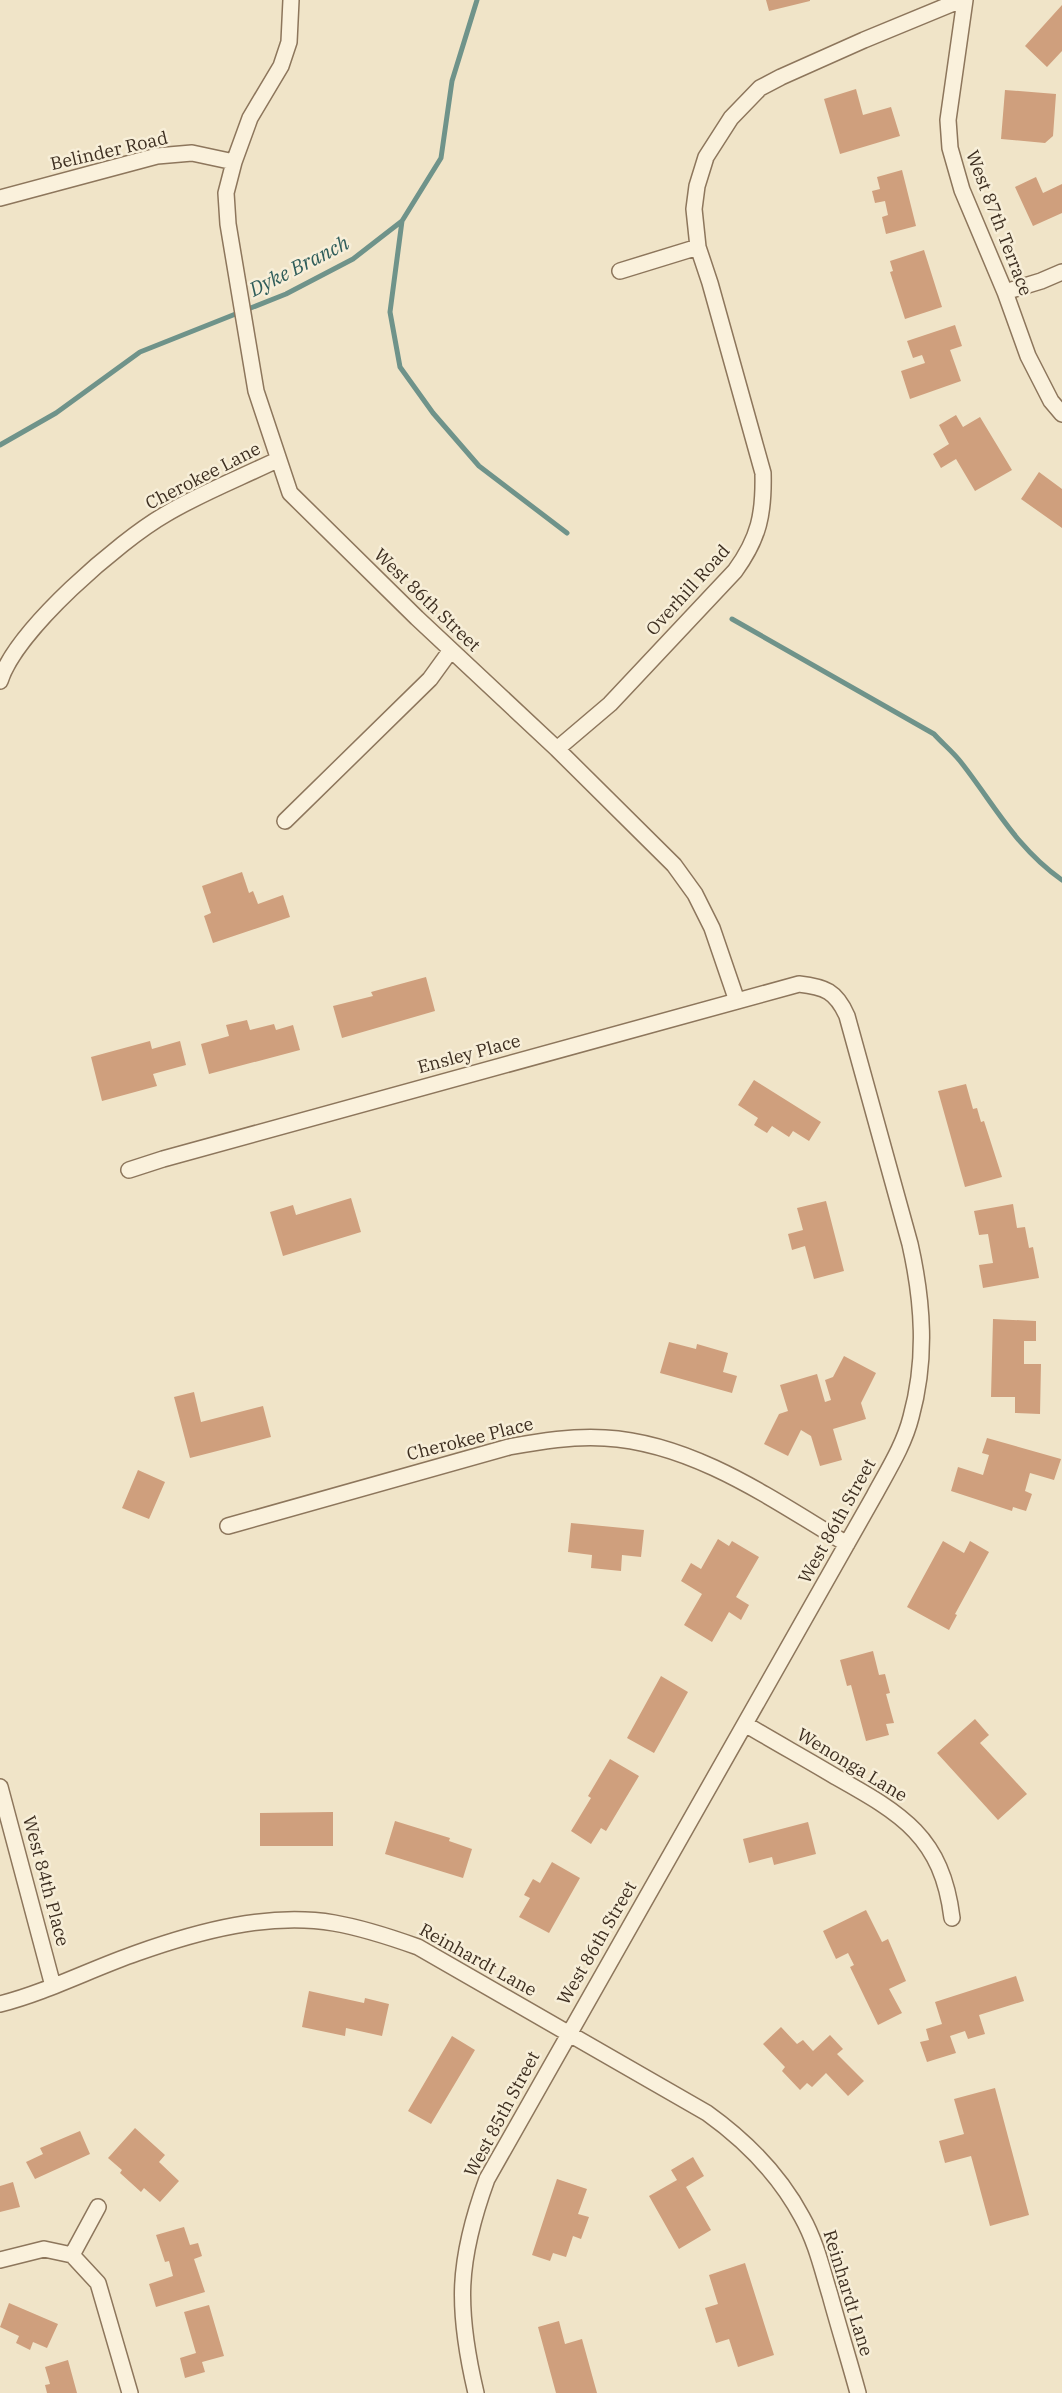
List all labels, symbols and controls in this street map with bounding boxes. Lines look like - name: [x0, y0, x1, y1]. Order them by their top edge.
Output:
- street label: Belinder Road: [48, 126, 170, 175]
- street label: West 87th Terrace: [961, 147, 1038, 299]
- water label: Dyke Branch: [243, 229, 353, 303]
- street label: Cherokee Lane: [141, 437, 264, 514]
- street label: Overhill Road: [641, 539, 735, 640]
- street label: West 86th Street: [369, 543, 485, 656]
- street label: Ensley Place: [415, 1029, 523, 1078]
- street label: Cherokee Place: [404, 1412, 536, 1465]
- street label: West 86th Street: [793, 1454, 880, 1587]
- street label: Wenonga Lane: [793, 1723, 912, 1807]
- street label: West 84th Place: [18, 1813, 75, 1949]
- street label: West 86th Street: [552, 1877, 641, 2009]
- street label: Reinhardt Lane: [415, 1918, 541, 2001]
- street label: West 85th Street: [459, 2047, 544, 2181]
- street label: Reinhardt Lane: [818, 2227, 879, 2359]

